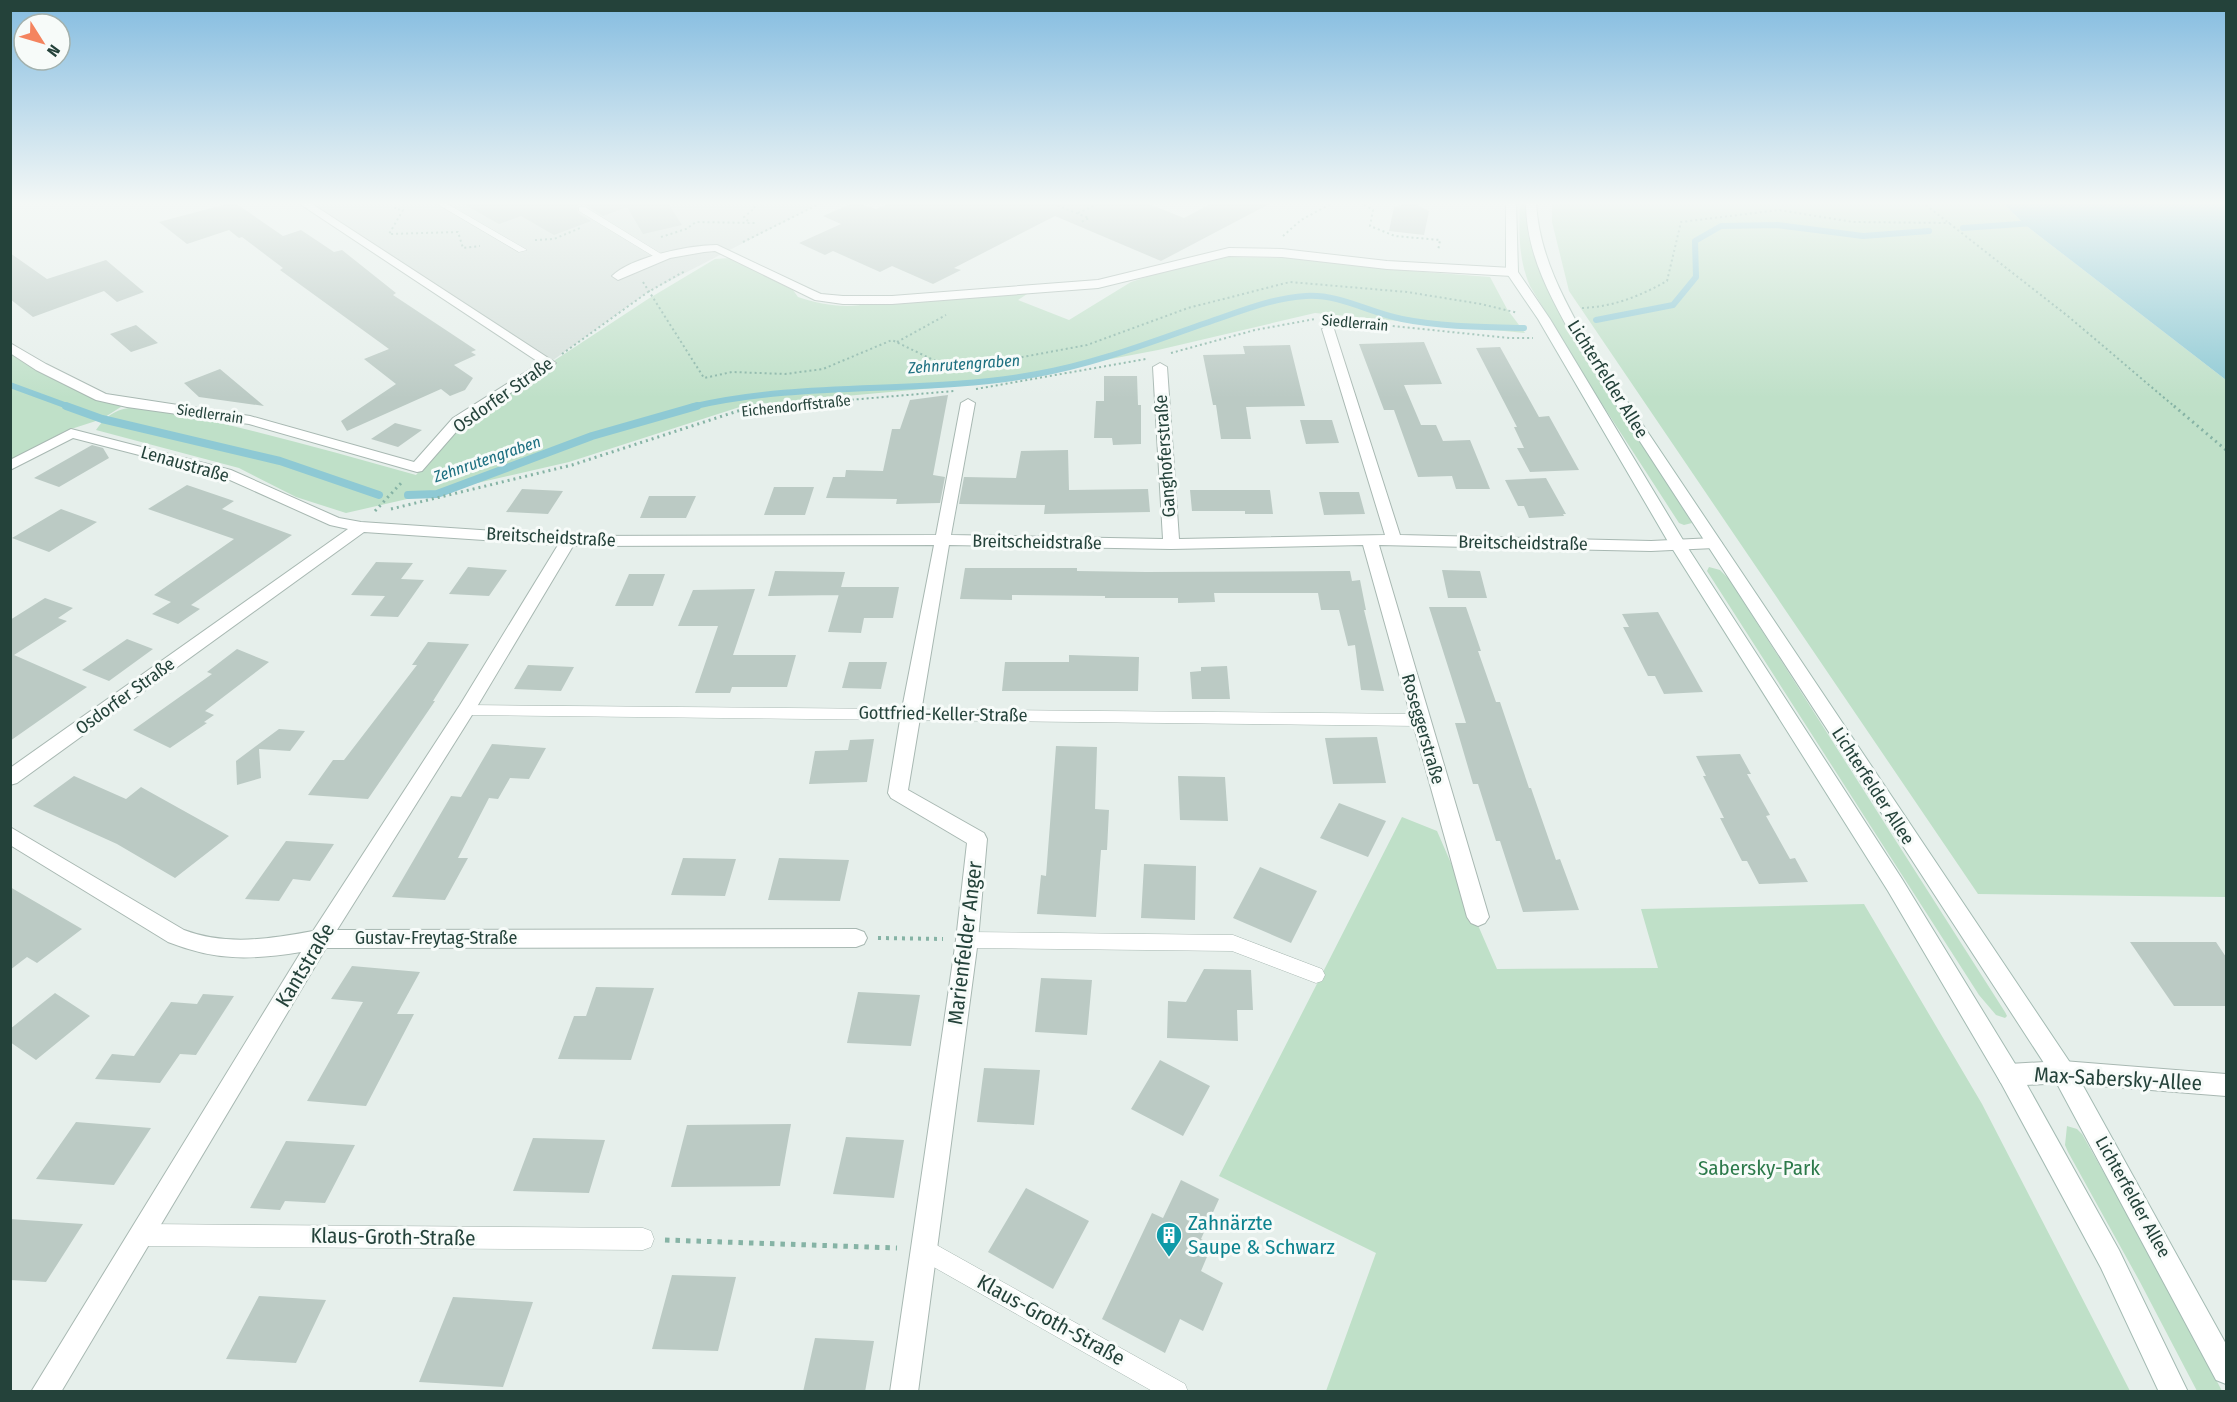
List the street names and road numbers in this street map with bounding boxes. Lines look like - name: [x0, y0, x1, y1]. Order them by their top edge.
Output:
- street label: Siedlerrain: [1321, 311, 1389, 335]
- street label: Lichterfelder Allee: [1563, 316, 1653, 442]
- street label: Osdorfer Straße: [449, 352, 557, 438]
- street label: Eichendorffstraße: [741, 391, 851, 421]
- street label: Ganghoferstraße: [1150, 394, 1180, 518]
- street label: Siedlerrain: [176, 400, 244, 428]
- street label: Lenaustraße: [138, 441, 232, 487]
- street label: Breitscheidstraße: [486, 523, 616, 551]
- street label: Breitscheidstraße: [972, 530, 1102, 554]
- street label: Breitscheidstraße: [1458, 531, 1588, 555]
- street label: Osdorfer Straße: [71, 653, 179, 739]
- street label: Roseggerstraße: [1397, 671, 1449, 787]
- street label: Gottfried-Keller-Straße: [858, 702, 1028, 726]
- street label: Lichterfelder Allee: [1827, 723, 1919, 849]
- street label: Marienfelder Anger: [942, 859, 988, 1026]
- street label: Kantstraße: [270, 918, 340, 1012]
- street label: Gustav-Freytag-Straße: [355, 927, 517, 949]
- street label: Max-Sabersky-Allee: [2033, 1062, 2203, 1096]
- street label: Lichterfelder Allee: [2091, 1133, 2175, 1262]
- street label: Klaus-Groth-Straße: [310, 1223, 476, 1251]
- street label: Klaus-Groth-Straße: [973, 1269, 1129, 1371]

